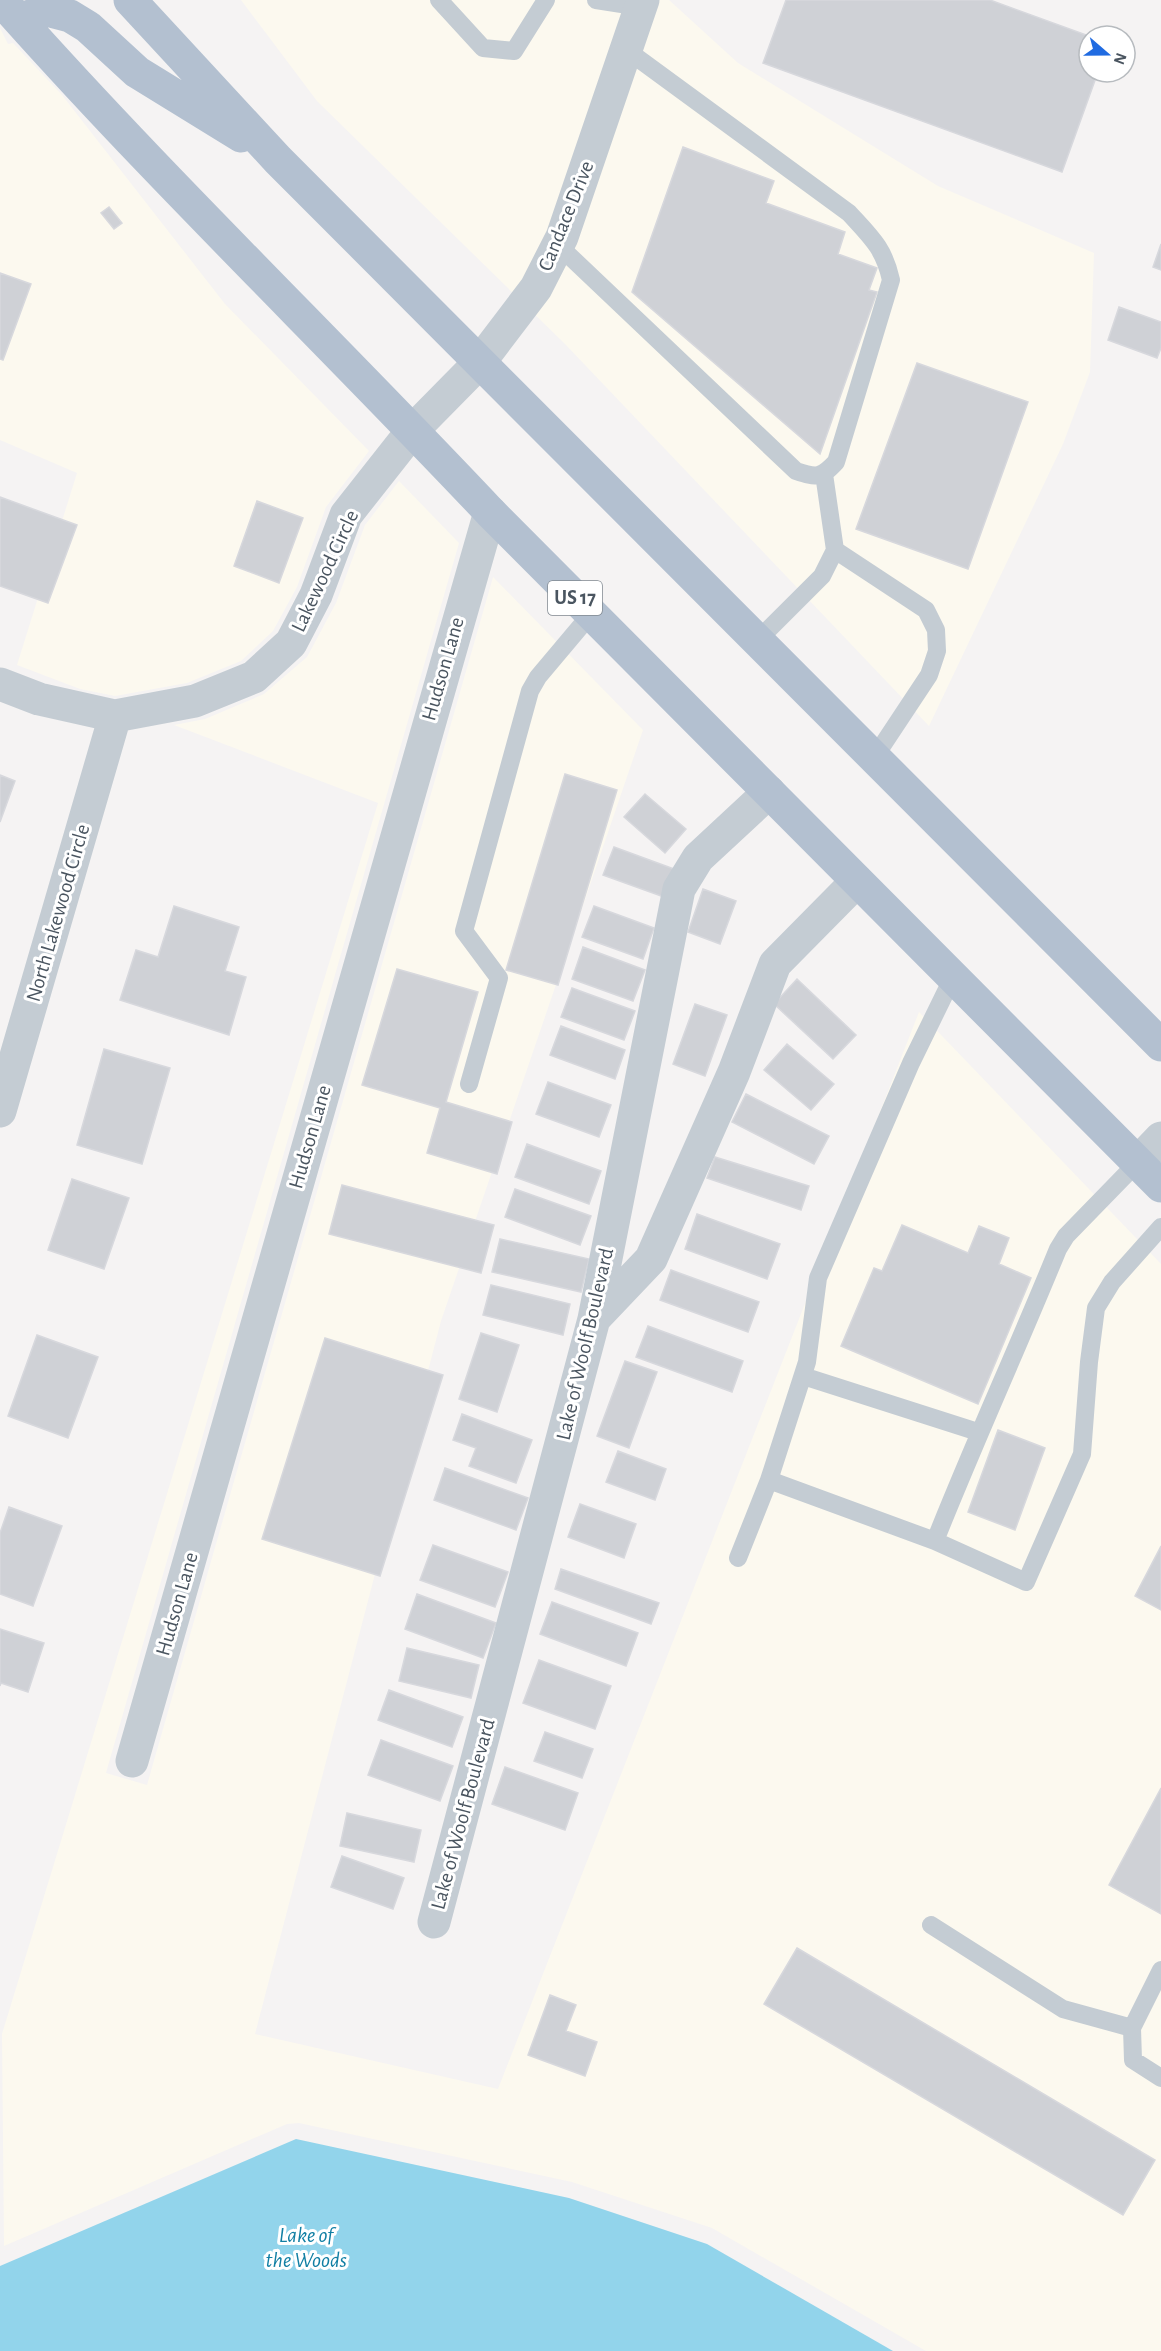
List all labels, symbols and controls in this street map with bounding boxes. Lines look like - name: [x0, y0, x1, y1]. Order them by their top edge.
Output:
- north arrow: [1077, 24, 1137, 84]
- text: N: [1111, 51, 1130, 67]
- street label: Candace Drive: [534, 158, 598, 274]
- street label: Lakewood Circle: [288, 507, 362, 635]
- road number: US 17: [548, 581, 602, 615]
- street label: Hudson Lane: [418, 615, 468, 723]
- street label: North Lakewood Circle: [23, 822, 93, 1004]
- street label: Hudson Lane: [285, 1083, 335, 1191]
- street label: Lake of Woolf Boulevard: [553, 1246, 617, 1442]
- street label: Hudson Lane: [152, 1550, 202, 1658]
- street label: Lake of Woolf Boulevard: [427, 1716, 499, 1912]
- water label: Lake of the Woods: [265, 2224, 347, 2271]

